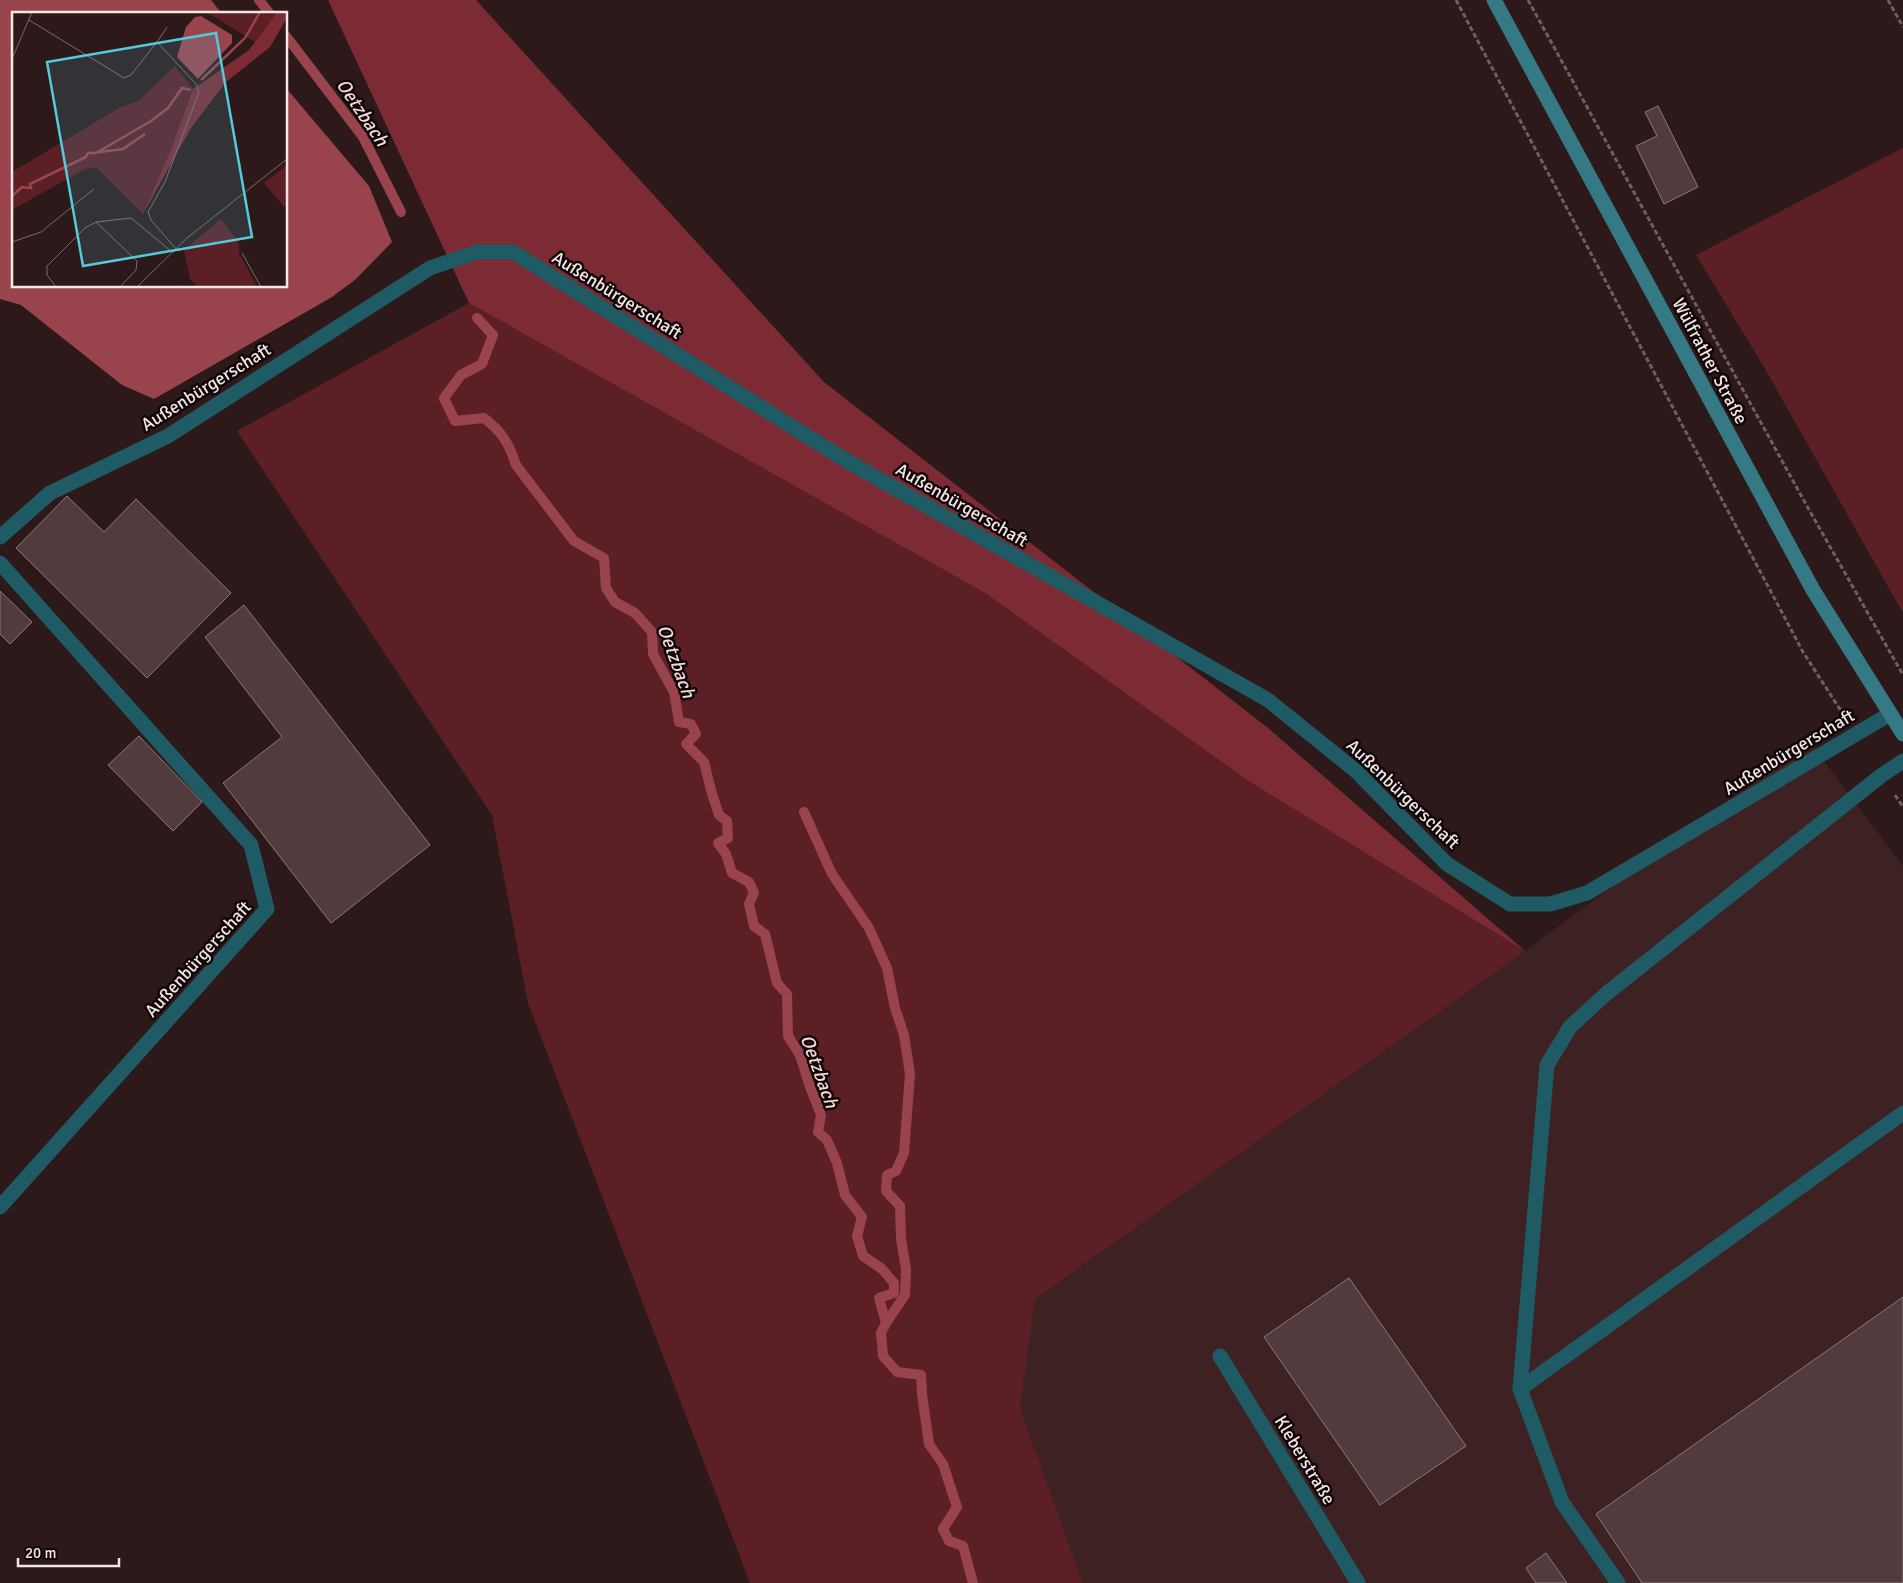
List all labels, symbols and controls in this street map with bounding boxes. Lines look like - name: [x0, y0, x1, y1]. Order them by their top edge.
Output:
- inset map: [12, 12, 288, 288]
- water label: Oetzbach: [331, 74, 394, 151]
- street label: Außenbürgerschaft: [548, 246, 686, 344]
- street label: Wülfrather Straße: [1668, 294, 1752, 428]
- street label: Außenbürgerschaft: [137, 338, 275, 436]
- street label: Außenbürgerschaft: [892, 458, 1032, 552]
- water label: Oetzbach: [652, 621, 701, 702]
- street label: Außenbürgerschaft: [1720, 704, 1859, 800]
- street label: Außenbürgerschaft: [1342, 734, 1464, 854]
- street label: Außenbürgerschaft: [140, 896, 256, 1022]
- water label: Oetzbach: [795, 1031, 844, 1112]
- street label: Kleberstraße: [1270, 1411, 1340, 1509]
- scale bar: [18, 1536, 119, 1568]
- text: 20 m: [25, 1544, 56, 1562]

